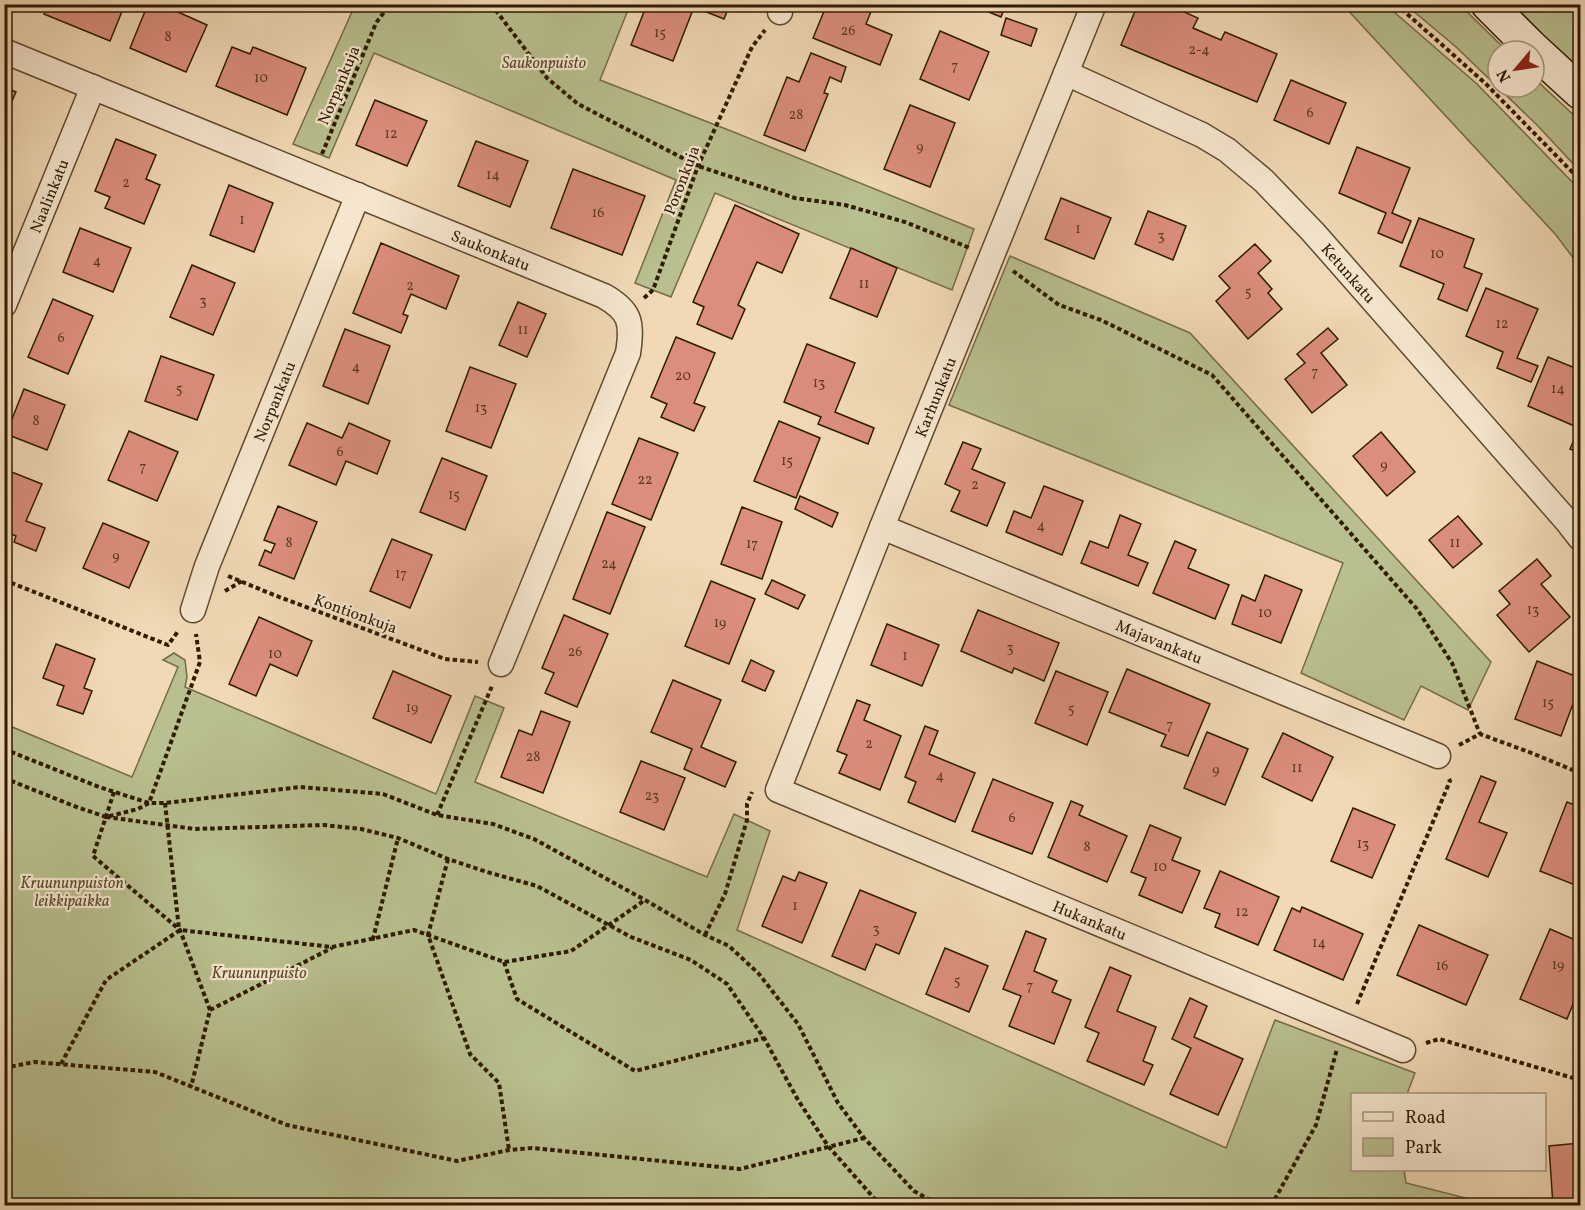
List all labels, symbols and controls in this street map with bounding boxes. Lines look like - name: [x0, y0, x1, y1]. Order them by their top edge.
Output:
- house number: 26: [841, 22, 855, 41]
- house number: 15: [654, 24, 666, 43]
- house number: 8: [164, 28, 172, 47]
- north arrow: [1486, 39, 1546, 99]
- house number: 2-4: [1188, 41, 1210, 60]
- street label: Norpankuja: [313, 43, 366, 129]
- park label: Saukonpuisto: [502, 53, 587, 75]
- house number: 7: [952, 57, 959, 76]
- text: N: [1492, 65, 1517, 86]
- house number: 10: [254, 69, 268, 88]
- house number: 6: [1306, 104, 1314, 123]
- house number: 28: [789, 106, 803, 125]
- house number: 12: [385, 125, 397, 144]
- house number: 9: [916, 138, 924, 157]
- street label: Poronkuja: [660, 143, 706, 219]
- street label: Naalinkatu: [26, 156, 75, 237]
- house number: 14: [486, 166, 500, 185]
- house number: 2: [122, 174, 130, 193]
- house number: 16: [592, 204, 604, 223]
- house number: 1: [239, 211, 245, 230]
- house number: 1: [1075, 220, 1081, 239]
- street label: Saukonkatu: [447, 226, 533, 278]
- house number: 3: [1157, 227, 1165, 246]
- street label: Ketunkatu: [1315, 239, 1380, 309]
- house number: 10: [1430, 245, 1444, 264]
- house number: 4: [93, 252, 101, 271]
- house number: 11: [859, 275, 869, 294]
- house number: 2: [406, 277, 414, 296]
- house number: 5: [1245, 283, 1251, 302]
- house number: 3: [199, 292, 207, 311]
- house number: 12: [1496, 315, 1508, 334]
- house number: 11: [518, 321, 528, 340]
- house number: 6: [57, 329, 65, 348]
- street label: Karhunkatu: [911, 354, 963, 441]
- house number: 4: [352, 358, 360, 377]
- street label: Norpankatu: [250, 359, 302, 446]
- house number: 7: [1312, 363, 1319, 382]
- house number: 20: [675, 367, 691, 386]
- house number: 13: [813, 374, 825, 393]
- house number: 5: [176, 380, 182, 399]
- house number: 14: [1551, 380, 1565, 399]
- house number: 13: [475, 399, 487, 418]
- house number: 8: [32, 412, 40, 431]
- house number: 6: [336, 443, 344, 462]
- house number: 15: [781, 452, 793, 471]
- house number: 9: [1380, 456, 1388, 475]
- house number: 7: [140, 458, 147, 477]
- house number: 22: [637, 471, 653, 490]
- house number: 2: [971, 476, 979, 495]
- house number: 15: [448, 486, 460, 505]
- house number: 4: [1037, 517, 1045, 536]
- house number: 8: [285, 534, 293, 553]
- house number: 11: [1450, 534, 1460, 553]
- house number: 17: [746, 535, 758, 554]
- house number: 9: [112, 547, 120, 566]
- house number: 24: [601, 555, 617, 574]
- house number: 17: [395, 565, 407, 584]
- street label: Kontionkuja: [311, 590, 400, 640]
- house number: 13: [1527, 601, 1539, 620]
- house number: 10: [1258, 604, 1272, 623]
- house number: 19: [714, 614, 726, 633]
- street label: Majavankatu: [1112, 615, 1205, 671]
- house number: 3: [1006, 639, 1014, 658]
- house number: 26: [568, 643, 582, 662]
- house number: 10: [268, 645, 282, 664]
- house number: 1: [902, 647, 908, 666]
- house number: 15: [1542, 694, 1554, 713]
- house number: 19: [406, 699, 418, 718]
- house number: 5: [1068, 700, 1074, 719]
- house number: 7: [1167, 716, 1174, 735]
- house number: 2: [865, 735, 873, 754]
- house number: 28: [526, 748, 540, 767]
- house number: 11: [1292, 759, 1302, 778]
- house number: 9: [1212, 761, 1220, 780]
- house number: 4: [936, 767, 944, 786]
- house number: 23: [645, 787, 659, 806]
- house number: 6: [1008, 809, 1016, 828]
- house number: 13: [1357, 835, 1369, 854]
- house number: 8: [1083, 838, 1091, 857]
- house number: 10: [1153, 858, 1167, 877]
- park label: Kruununpuiston leikkipaikka: [20, 873, 124, 913]
- street label: Hukankatu: [1049, 896, 1130, 947]
- house number: 1: [792, 897, 798, 916]
- house number: 12: [1236, 903, 1248, 922]
- house number: 3: [872, 920, 880, 939]
- house number: 14: [1312, 934, 1326, 953]
- house number: 19: [1552, 956, 1564, 975]
- house number: 16: [1436, 957, 1448, 976]
- park label: Kruununpuisto: [211, 963, 307, 985]
- house number: 5: [954, 972, 960, 991]
- house number: 7: [1027, 977, 1034, 996]
- legend: [1351, 1093, 1546, 1171]
- text: Road: [1405, 1106, 1446, 1131]
- text: Park: [1405, 1136, 1442, 1161]

